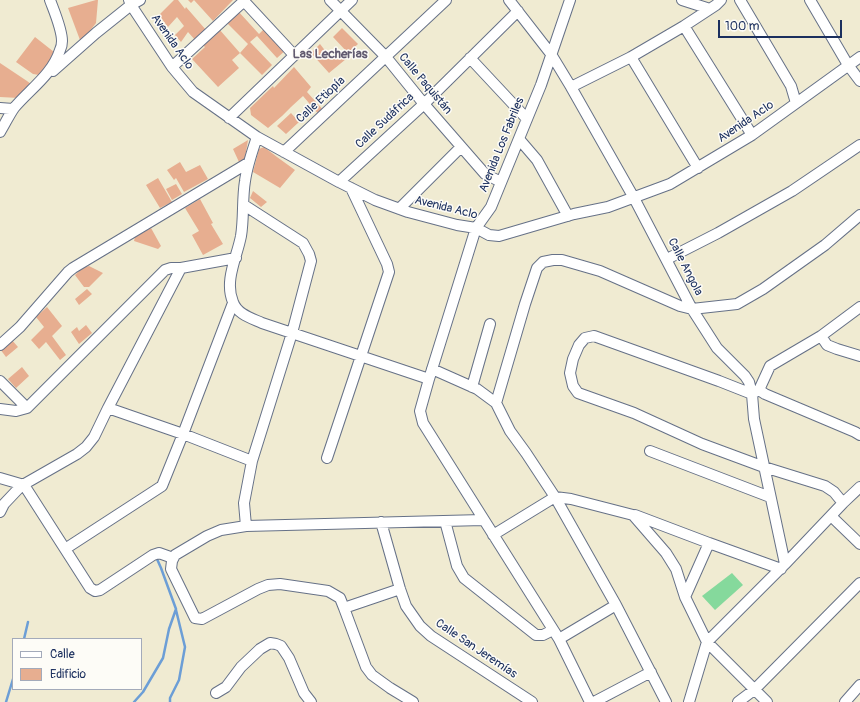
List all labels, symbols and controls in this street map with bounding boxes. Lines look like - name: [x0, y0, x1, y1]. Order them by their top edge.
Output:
- street label: Avenida Aclo: [148, 12, 196, 72]
- scale bar: [720, 12, 844, 38]
- text: 100 m: [725, 19, 759, 34]
- district label: Las Lecherías: [293, 47, 367, 63]
- street label: Calle Paquistán: [395, 51, 455, 117]
- street label: Calle Etiopía: [294, 74, 348, 126]
- street label: Calle Sudáfrica: [353, 90, 417, 152]
- street label: Avenida Los Fabriles: [476, 96, 528, 194]
- street label: Avenida Aclo: [715, 98, 777, 146]
- street label: Avenida Aclo: [413, 193, 479, 223]
- street label: Calle Angola: [664, 236, 706, 298]
- street label: Calle San Jeremías: [432, 616, 520, 682]
- legend: [12, 638, 142, 690]
- text: Calle: [50, 647, 75, 662]
- text: Edificio: [50, 667, 86, 682]

